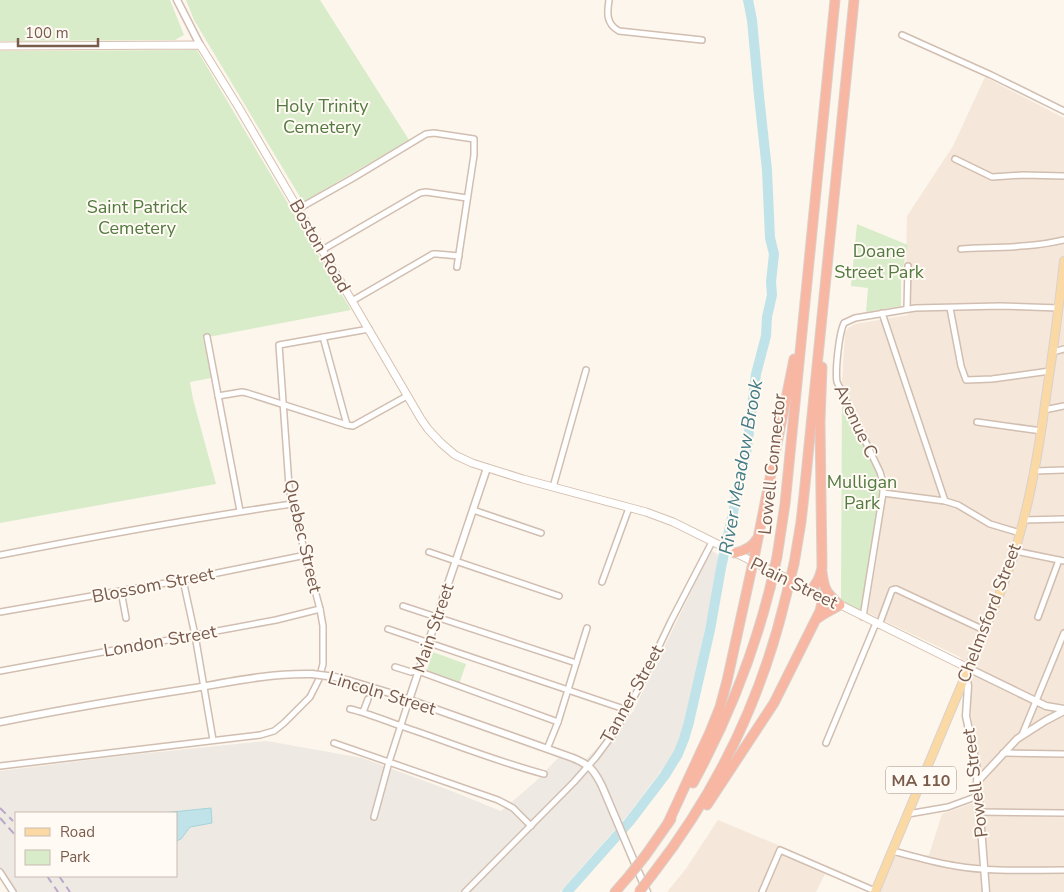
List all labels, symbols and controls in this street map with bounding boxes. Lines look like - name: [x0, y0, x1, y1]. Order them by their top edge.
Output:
- scale bar: [18, 15, 98, 47]
- text: 100 m: [25, 23, 69, 43]
- park label: Holy Trinity Cemetery: [276, 94, 369, 139]
- park label: Saint Patrick Cemetery: [87, 195, 188, 240]
- street label: Boston Road: [284, 195, 356, 297]
- park label: Doane Street Park: [834, 239, 925, 284]
- water label: River Meadow Brook: [713, 377, 769, 557]
- street label: Avenue C: [829, 381, 883, 461]
- street label: Lowell Connector: [753, 392, 791, 536]
- park label: Mulligan Park: [827, 470, 897, 515]
- street label: Quebec Street: [278, 477, 328, 596]
- street label: Chelmsford Street: [951, 539, 1027, 686]
- street label: Plain Street: [746, 552, 842, 615]
- street label: Blossom Street: [90, 561, 217, 609]
- street label: Main Street: [407, 579, 460, 676]
- street label: London Street: [102, 619, 219, 663]
- street label: Tanner Street: [595, 640, 669, 748]
- street label: Lincoln Street: [325, 665, 440, 721]
- street label: Powell Street: [956, 726, 994, 839]
- road number: MA 110: [886, 766, 956, 794]
- legend: [15, 812, 178, 877]
- text: Road: [60, 822, 95, 842]
- text: Park: [60, 847, 90, 867]

